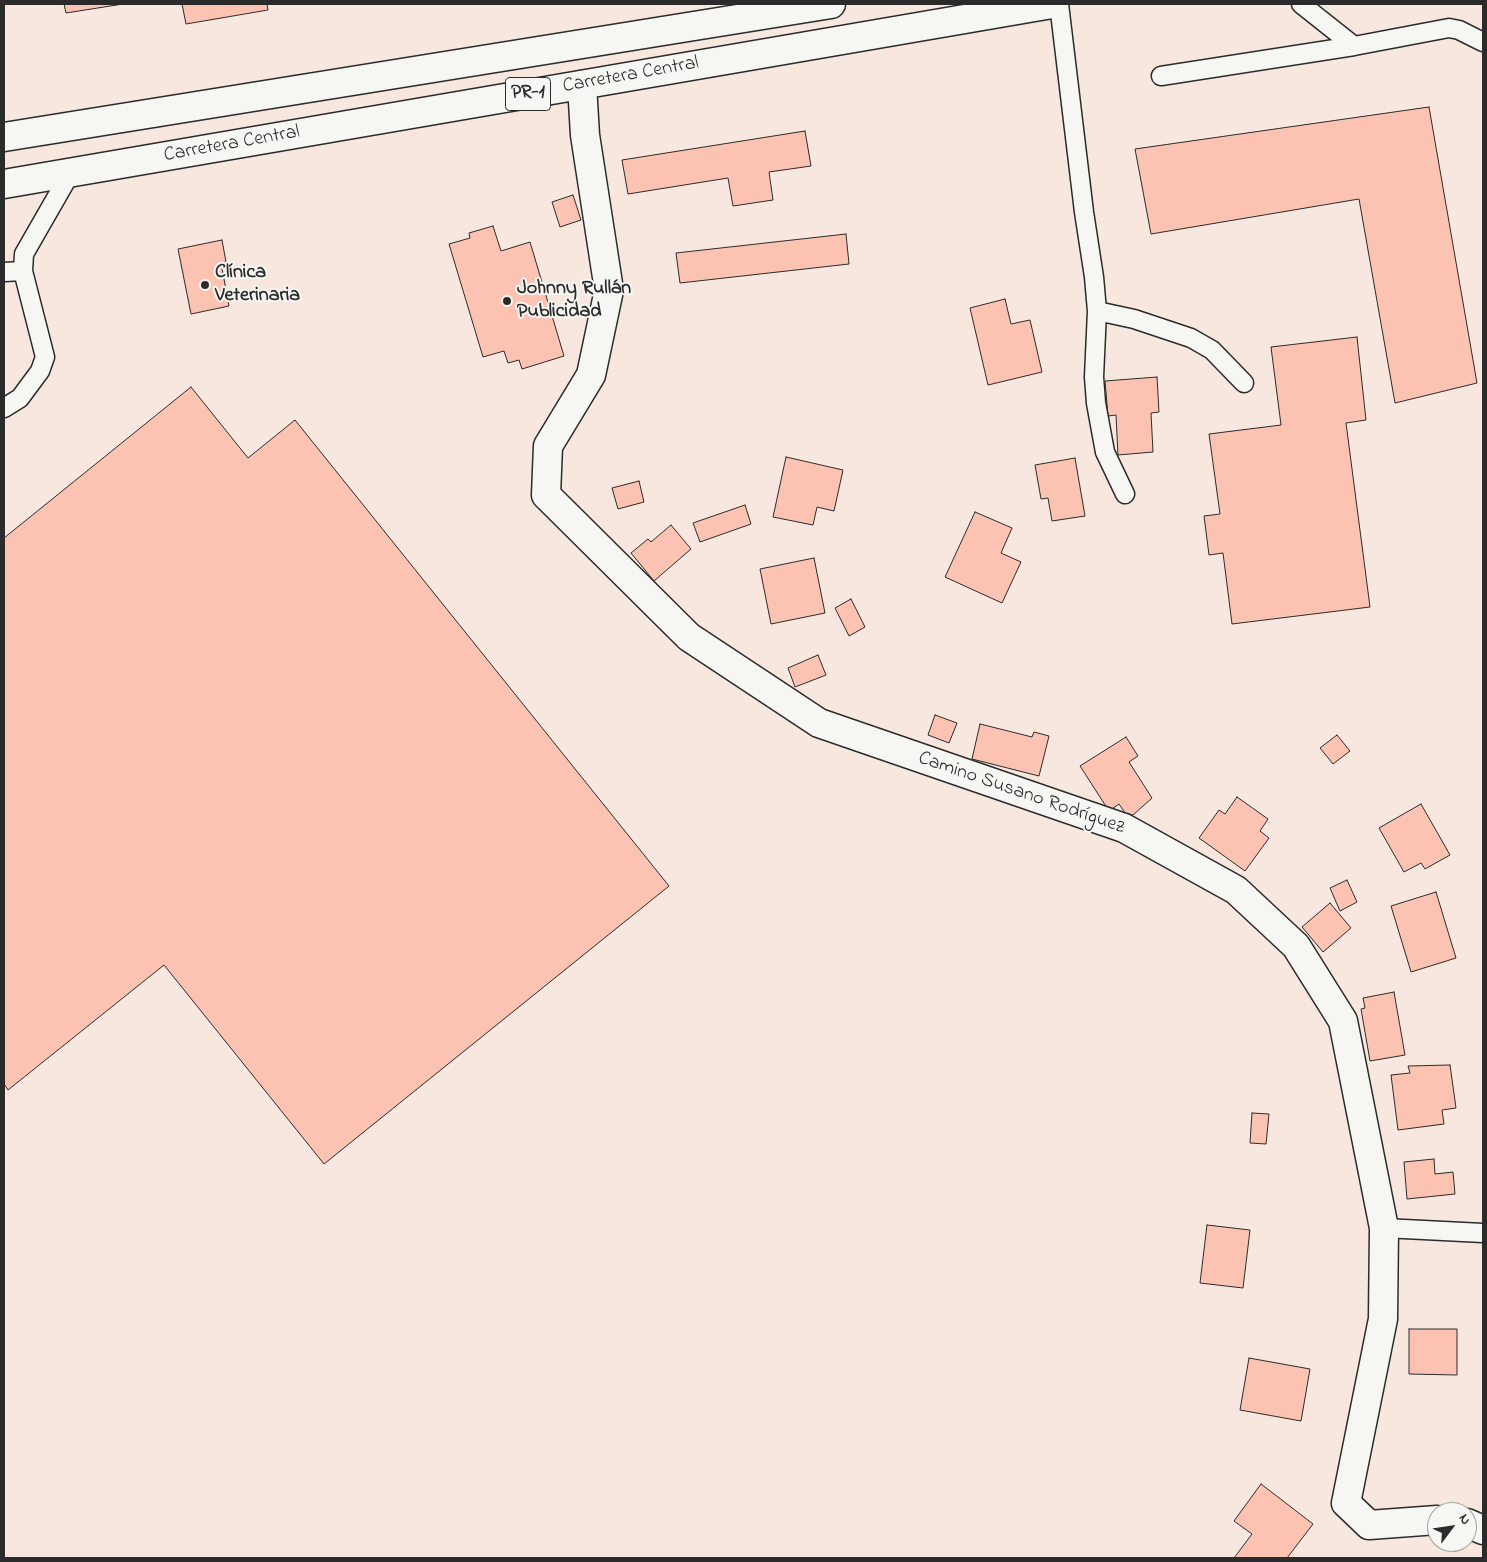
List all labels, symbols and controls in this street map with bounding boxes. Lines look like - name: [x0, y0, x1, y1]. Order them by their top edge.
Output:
- street label: Carretera Central: [561, 52, 701, 100]
- road number: PR-1: [506, 78, 550, 110]
- street label: Carretera Central: [162, 121, 302, 169]
- place label: Clínica Veterinaria: [215, 262, 300, 309]
- place label: Johnny Rullán Publicidad: [517, 278, 631, 325]
- marker: Clínica Veterinaria: [199, 279, 211, 291]
- marker: Johnny Rullán Publicidad: [501, 295, 513, 307]
- street label: Camino Susano Rodríguez: [915, 747, 1127, 841]
- north arrow: [1427, 1502, 1477, 1552]
- text: N: [1453, 1510, 1476, 1529]

